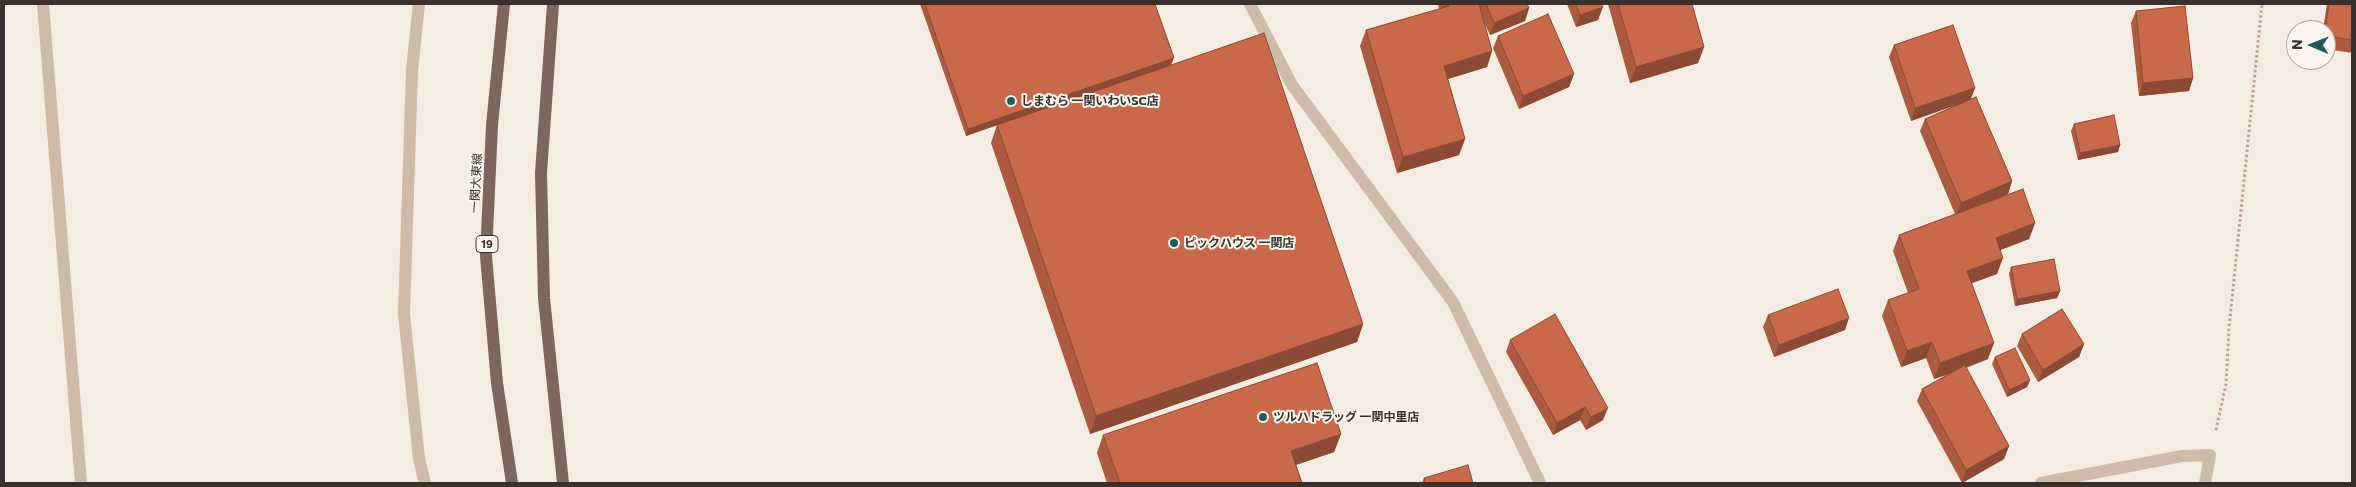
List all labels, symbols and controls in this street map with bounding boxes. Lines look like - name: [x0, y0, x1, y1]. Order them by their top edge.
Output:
- north arrow: [2286, 20, 2336, 70]
- text: N: [2288, 39, 2305, 50]
- place label: しまむら 一関いわいSC店: [1021, 94, 1159, 108]
- marker: しまむら 一関いわいSC店: [1005, 95, 1017, 107]
- street label: 一関大東線: [467, 153, 485, 213]
- road number: 19: [476, 235, 498, 252]
- place label: ピックハウス 一関店: [1184, 236, 1294, 250]
- marker: ピックハウス 一関店: [1168, 237, 1180, 249]
- place label: ツルハドラッグ 一関中里店: [1273, 410, 1419, 424]
- marker: ツルハドラッグ 一関中里店: [1257, 411, 1269, 423]

